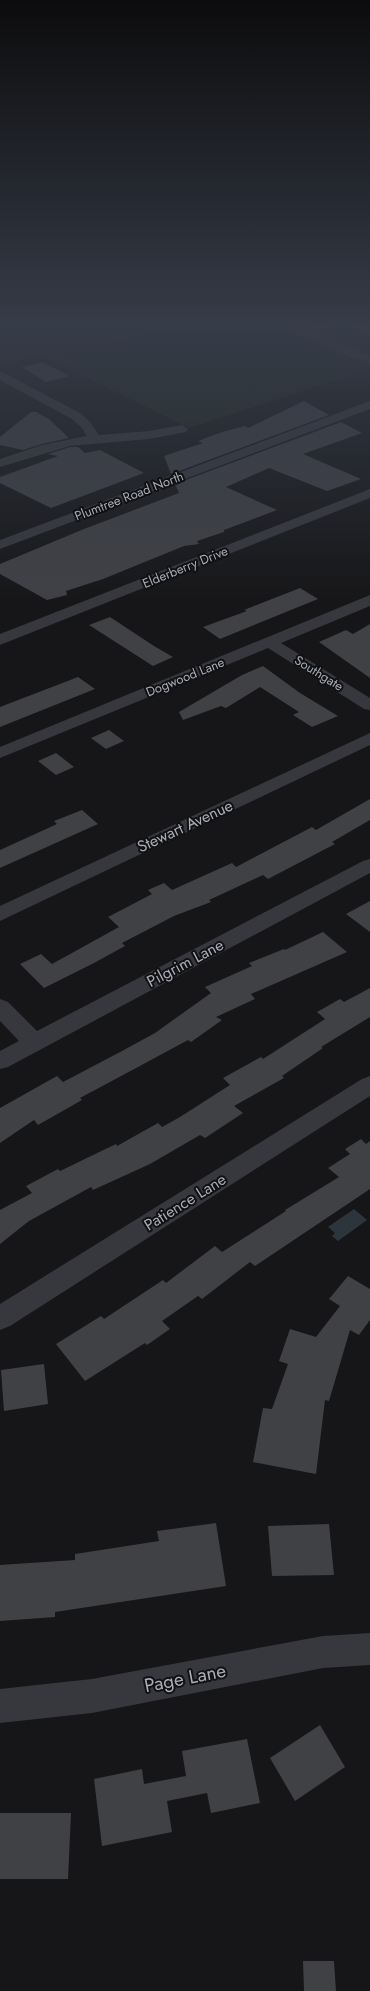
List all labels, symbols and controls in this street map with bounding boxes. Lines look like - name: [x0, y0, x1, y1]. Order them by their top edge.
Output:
- street label: Plumtree Road North: [72, 466, 186, 526]
- street label: Elderberry Drive: [139, 541, 231, 593]
- street label: Southgate: [291, 651, 347, 696]
- street label: Dogwood Lane: [143, 653, 227, 701]
- street label: Stewart Avenue: [133, 794, 237, 858]
- street label: Pilgrim Lane: [142, 933, 228, 993]
- street label: Patience Lane: [140, 1168, 230, 1236]
- street label: Page Lane: [142, 1657, 228, 1699]

